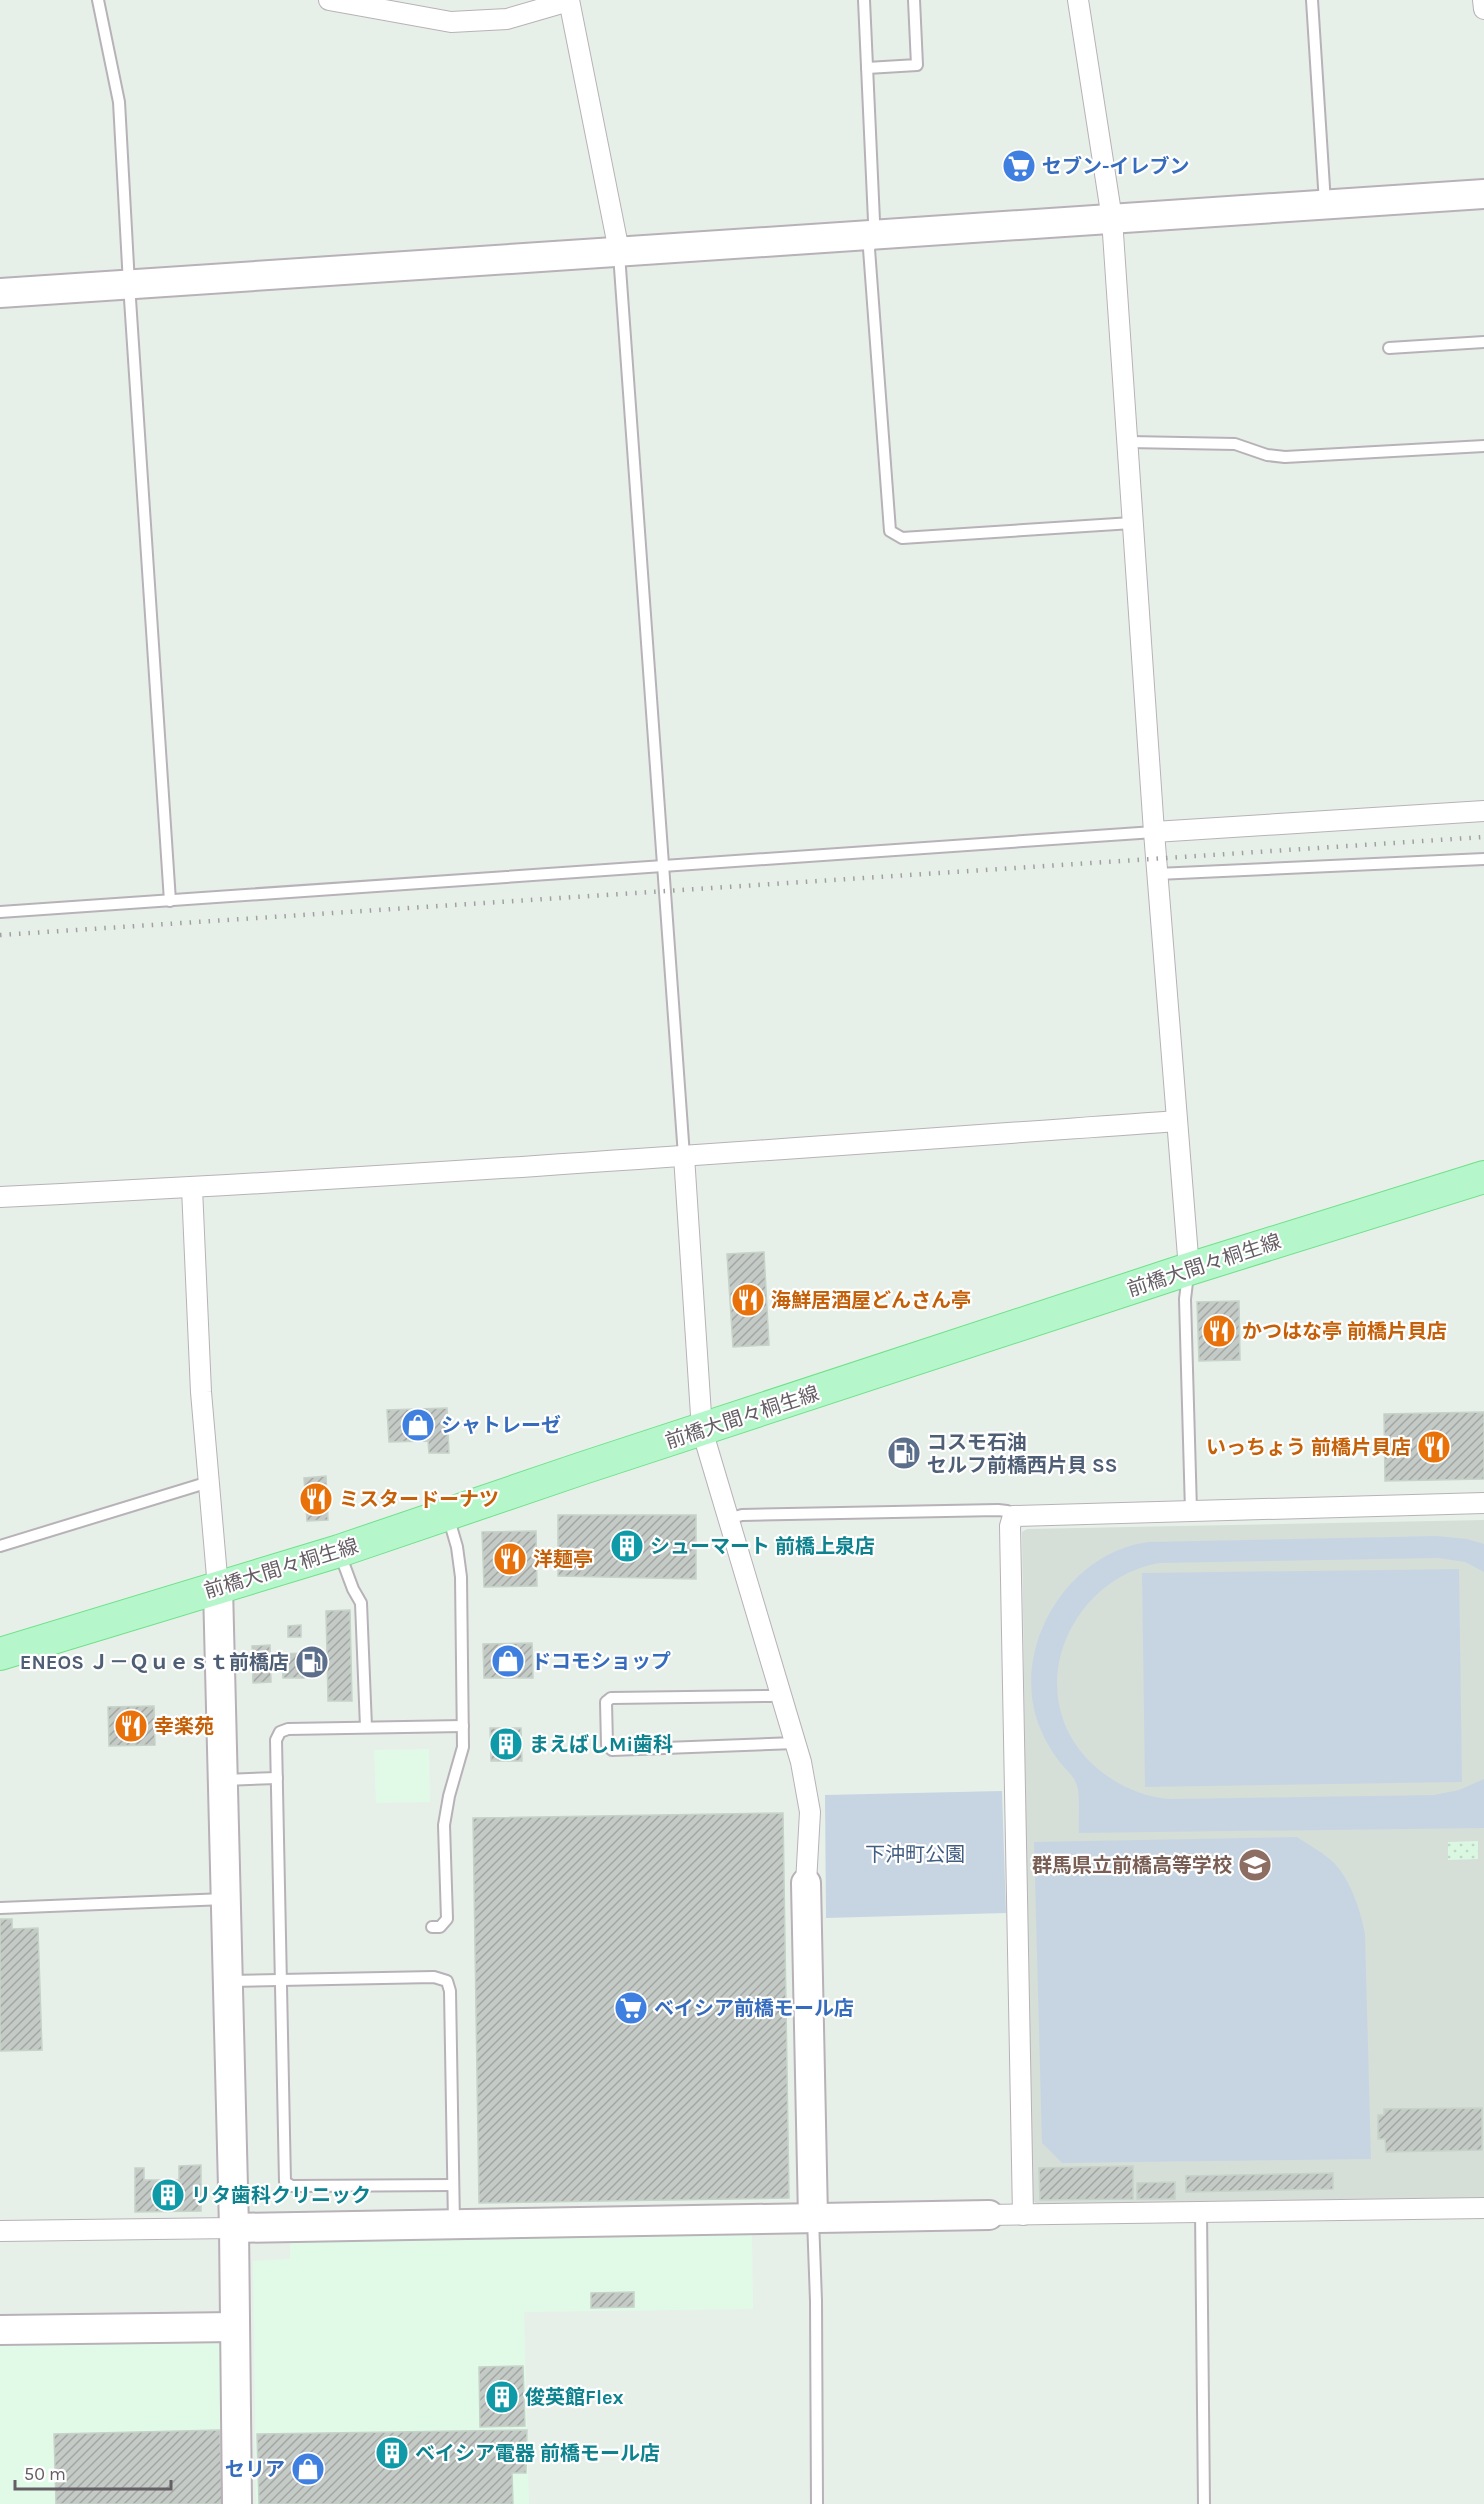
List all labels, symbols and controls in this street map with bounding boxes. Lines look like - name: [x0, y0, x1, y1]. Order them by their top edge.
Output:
- supermarket icon: セブン-イレブン: [1001, 148, 1037, 184]
- place label: セブン-イレブン: [1042, 155, 1189, 178]
- street label: 前橋大間々桐生線: [1125, 1230, 1284, 1301]
- restaurant icon: 海鮮居酒屋どんさん亭: [730, 1282, 766, 1318]
- place label: 海鮮居酒屋どんさん亭: [771, 1289, 971, 1312]
- restaurant icon: かつはな亭 前橋片貝店: [1201, 1313, 1237, 1349]
- place label: かつはな亭 前橋片貝店: [1242, 1320, 1447, 1343]
- street label: 前橋大間々桐生線: [663, 1382, 822, 1453]
- shop icon: シャトレーゼ: [400, 1407, 436, 1443]
- place label: シャトレーゼ: [441, 1414, 561, 1437]
- restaurant icon: いっちょう 前橋片貝店: [1416, 1429, 1452, 1465]
- place label: コスモ石油 セルフ前橋西片貝 SS: [927, 1431, 1118, 1477]
- fuel station icon: コスモ石油 セルフ前橋西片貝 SS: [886, 1435, 922, 1471]
- place label: いっちょう 前橋片貝店: [1206, 1436, 1411, 1459]
- restaurant icon: ミスタードーナツ: [298, 1481, 334, 1517]
- place label: ミスタードーナツ: [339, 1488, 499, 1511]
- building icon: シューマート 前橋上泉店: [609, 1528, 645, 1564]
- street label: 前橋大間々桐生線: [201, 1534, 361, 1603]
- place label: シューマート 前橋上泉店: [650, 1535, 875, 1558]
- restaurant icon: 洋麺亭: [492, 1541, 528, 1577]
- place label: 洋麺亭: [533, 1548, 593, 1571]
- shop icon: ドコモショップ: [490, 1643, 526, 1679]
- fuel station icon: ENEOS Ｊ－Ｑｕｅｓｔ前橋店: [294, 1644, 330, 1680]
- place label: ドコモショップ: [531, 1650, 671, 1673]
- place label: ENEOS Ｊ－Ｑｕｅｓｔ前橋店: [20, 1651, 289, 1674]
- restaurant icon: 幸楽苑: [113, 1708, 149, 1744]
- place label: 幸楽苑: [154, 1715, 214, 1738]
- building icon: まえばしMi歯科: [488, 1726, 524, 1762]
- place label: まえばしMi歯科: [529, 1733, 673, 1756]
- park label: 下沖町公園: [865, 1843, 965, 1866]
- school or university icon: 群馬県立前橋高等学校: [1237, 1847, 1273, 1883]
- place label: 群馬県立前橋高等学校: [1032, 1854, 1232, 1877]
- supermarket icon: ベイシア前橋モール店: [613, 1990, 649, 2026]
- place label: ベイシア前橋モール店: [654, 1997, 854, 2020]
- building icon: リタ歯科クリニック: [150, 2177, 186, 2213]
- place label: リタ歯科クリニック: [191, 2184, 371, 2207]
- building icon: 俊英館Flex: [484, 2379, 520, 2415]
- place label: 俊英館Flex: [525, 2386, 624, 2409]
- building icon: ベイシア電器 前橋モール店: [374, 2435, 410, 2471]
- place label: ベイシア電器 前橋モール店: [415, 2442, 660, 2465]
- shop icon: セリア: [290, 2451, 326, 2487]
- scale bar: [15, 2453, 171, 2491]
- place label: セリア: [225, 2458, 285, 2481]
- text: 50 m: [24, 2463, 66, 2485]

